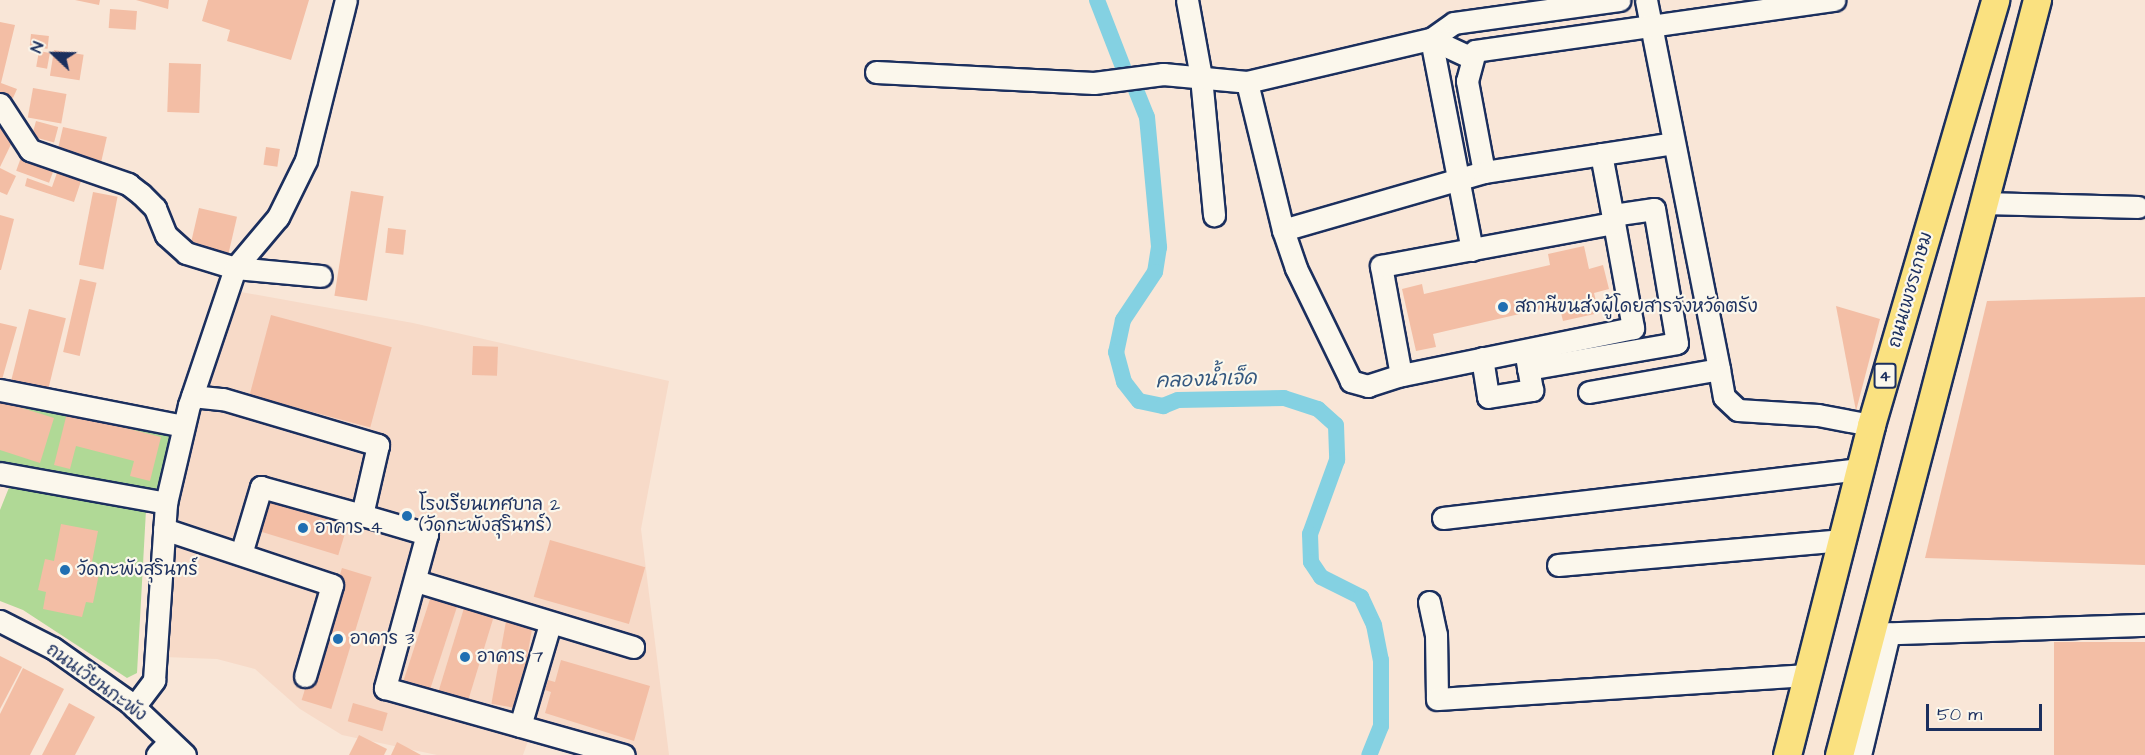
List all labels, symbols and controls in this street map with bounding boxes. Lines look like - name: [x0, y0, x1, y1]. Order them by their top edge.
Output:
- north arrow: [24, 24, 84, 84]
- text: N: [25, 38, 49, 56]
- street label: ถนนเพชรเกษม: [1884, 230, 1938, 350]
- place label: สถานีขนส่งผู้โดยสารจังหวัดตรัง: [1515, 296, 1758, 318]
- marker: สถานีขนส่งผู้โดยสารจังหวัดตรัง: [1496, 300, 1510, 314]
- road number: 4: [1873, 363, 1897, 389]
- water label: คลองน้ำเจ็ด: [1155, 366, 1257, 394]
- place label: โรงเรียนเทศบาล 2 (วัดกะพังสุรินทร์): [419, 495, 560, 538]
- marker: โรงเรียนเทศบาล 2 (วัดกะพังสุรินทร์): [400, 509, 414, 523]
- place label: อาคาร 4: [315, 517, 382, 539]
- marker: อาคาร 4: [296, 521, 310, 535]
- place label: วัดกะพังสุรินทร์: [77, 559, 198, 581]
- marker: วัดกะพังสุรินทร์: [58, 563, 72, 577]
- place label: อาคาร 3: [350, 628, 414, 650]
- marker: อาคาร 3: [331, 632, 345, 646]
- street label: ถนนเวียนกะพัง: [41, 639, 151, 727]
- place label: อาคาร 7: [477, 646, 543, 668]
- marker: อาคาร 7: [458, 650, 472, 664]
- scale bar: [1929, 692, 2044, 730]
- text: 50 m: [1937, 702, 1982, 727]

